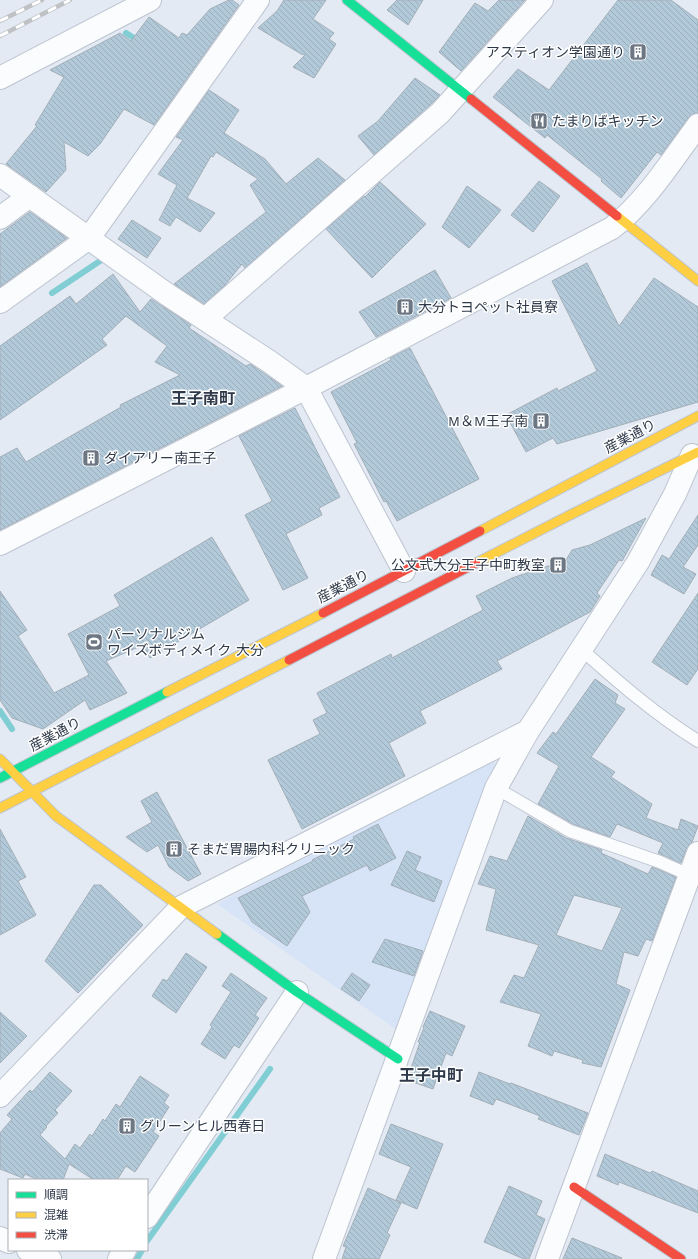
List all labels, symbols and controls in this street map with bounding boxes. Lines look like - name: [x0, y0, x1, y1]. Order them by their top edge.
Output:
- building icon: アスティオン学園通り: [628, 42, 648, 62]
- place label: アスティオン学園通り: [486, 44, 625, 60]
- restaurant icon: たまりばキッチン: [529, 111, 549, 131]
- place label: たまりばキッチン: [552, 113, 664, 129]
- building icon: 大分トヨペット社員寮: [395, 297, 415, 317]
- place label: 大分トヨペット社員寮: [418, 299, 558, 315]
- district label: 王子南町: [171, 389, 235, 408]
- building icon: M＆M王子南: [531, 411, 551, 431]
- place label: M＆M王子南: [448, 413, 528, 429]
- street label: 産業通り: [602, 416, 658, 456]
- building icon: ダイアリー南王子: [81, 448, 101, 468]
- place label: ダイアリー南王子: [104, 450, 216, 466]
- building icon: 公文式大分王子中町教室: [548, 555, 568, 575]
- place label: 公文式大分王子中町教室: [391, 557, 545, 573]
- street label: 産業通り: [314, 566, 372, 606]
- place label: パーソナルジム ワイズボディメイク 大分: [107, 626, 264, 658]
- sports icon: パーソナルジム ワイズボディメイク 大分: [84, 632, 104, 652]
- street label: 産業通り: [27, 714, 83, 754]
- building icon: そまだ胃腸内科クリニック: [164, 839, 184, 859]
- place label: そまだ胃腸内科クリニック: [187, 841, 355, 857]
- district label: 王子中町: [399, 1066, 463, 1085]
- building icon: グリーンヒル西春日: [117, 1116, 137, 1136]
- place label: グリーンヒル西春日: [140, 1118, 265, 1134]
- legend: [8, 1179, 148, 1251]
- text: 順調: [44, 1188, 68, 1202]
- text: 混雑: [44, 1208, 68, 1222]
- text: 渋滞: [44, 1228, 68, 1242]

